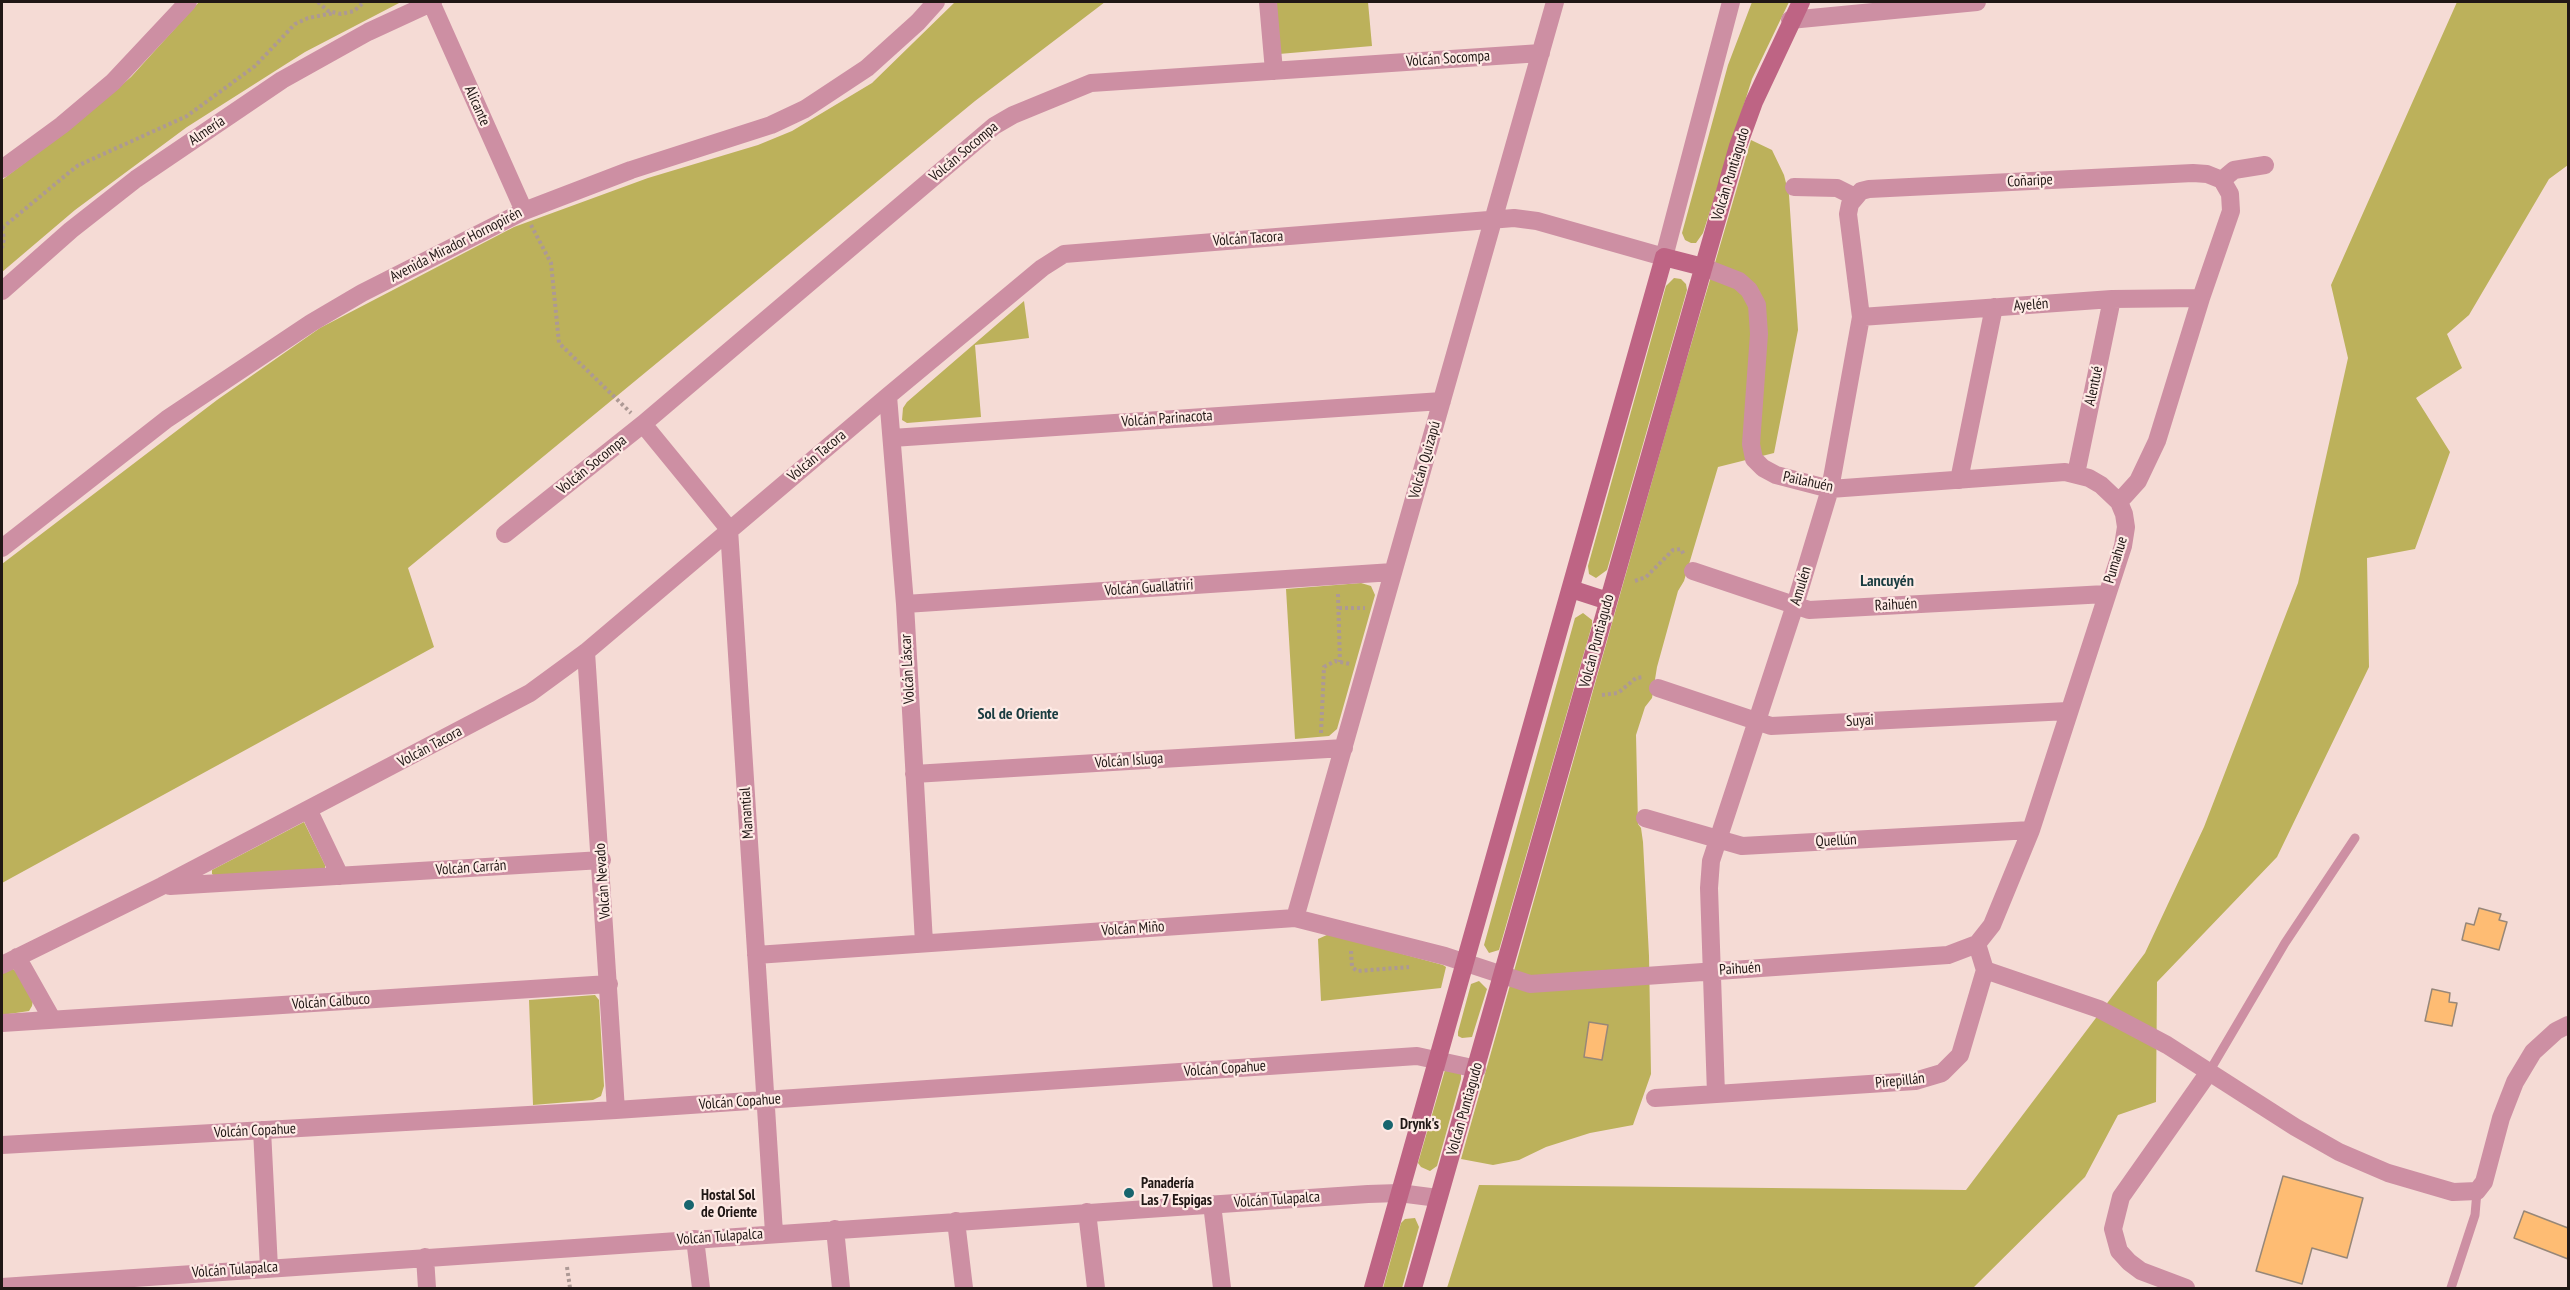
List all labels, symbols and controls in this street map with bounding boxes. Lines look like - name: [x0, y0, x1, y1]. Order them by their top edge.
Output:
- street label: Volcán Socompa: [1405, 47, 1491, 71]
- street label: Alicante: [460, 83, 494, 129]
- street label: Almería: [185, 112, 229, 150]
- street label: Volcán Socompa: [926, 118, 1002, 186]
- street label: Volcán Puntiagudo: [1708, 125, 1754, 223]
- street label: Coñaripe: [2007, 171, 2053, 191]
- street label: Avenida Mirador Hornopirén: [387, 204, 525, 286]
- street label: Volcán Tacora: [1212, 228, 1284, 250]
- street label: Ayelén: [2013, 295, 2049, 315]
- street label: Alentué: [2081, 364, 2107, 408]
- street label: Volcán Parinacota: [1121, 407, 1213, 431]
- street label: Volcán Quizapú: [1405, 419, 1445, 501]
- street label: Volcán Tacora: [784, 426, 850, 486]
- street label: Volcán Socompa: [554, 432, 630, 498]
- street label: Pailahuén: [1781, 468, 1835, 496]
- street label: Pumahue: [2100, 534, 2132, 586]
- street label: Amulén: [1787, 564, 1815, 608]
- district label: Lancuyén: [1860, 571, 1914, 591]
- street label: Volcán Guallatriri: [1104, 576, 1194, 600]
- street label: Volcán Puntiagudo: [1576, 592, 1618, 690]
- street label: Raihuén: [1874, 595, 1918, 615]
- street label: Volcán Láscar: [897, 634, 919, 704]
- district label: Sol de Oriente: [977, 704, 1059, 724]
- street label: Suyai: [1846, 711, 1874, 731]
- street label: Volcán Tacora: [395, 723, 465, 771]
- street label: Volcán Isluga: [1094, 750, 1164, 772]
- street label: Manantial: [736, 787, 758, 839]
- street label: Quellún: [1815, 831, 1857, 851]
- street label: Volcán Nevado: [591, 842, 615, 920]
- street label: Volcán Carrán: [435, 857, 507, 879]
- street label: Volcán Miño: [1101, 918, 1165, 940]
- street label: Paihuén: [1719, 959, 1761, 979]
- street label: Volcán Calbuco: [291, 990, 371, 1014]
- street label: Volcán Copahue: [1183, 1057, 1267, 1081]
- street label: Volcán Puntiagudo: [1443, 1060, 1487, 1158]
- street label: Pirepillán: [1874, 1069, 1926, 1093]
- street label: Volcán Copahue: [698, 1090, 782, 1114]
- place label: Drynk's: [1400, 1116, 1439, 1134]
- marker: Drynk's: [1381, 1118, 1395, 1132]
- street label: Volcán Copahue: [214, 1120, 296, 1142]
- place label: Panadería Las 7 Espigas: [1141, 1175, 1212, 1210]
- marker: Panadería Las 7 Espigas: [1122, 1186, 1136, 1200]
- place label: Hostal Sol de Oriente: [701, 1187, 757, 1222]
- street label: Volcán Tulapalca: [1233, 1188, 1321, 1212]
- marker: Hostal Sol de Oriente: [682, 1198, 696, 1212]
- street label: Volcán Tulapalca: [676, 1225, 764, 1249]
- street label: Volcán Tulapalca: [191, 1258, 279, 1282]

